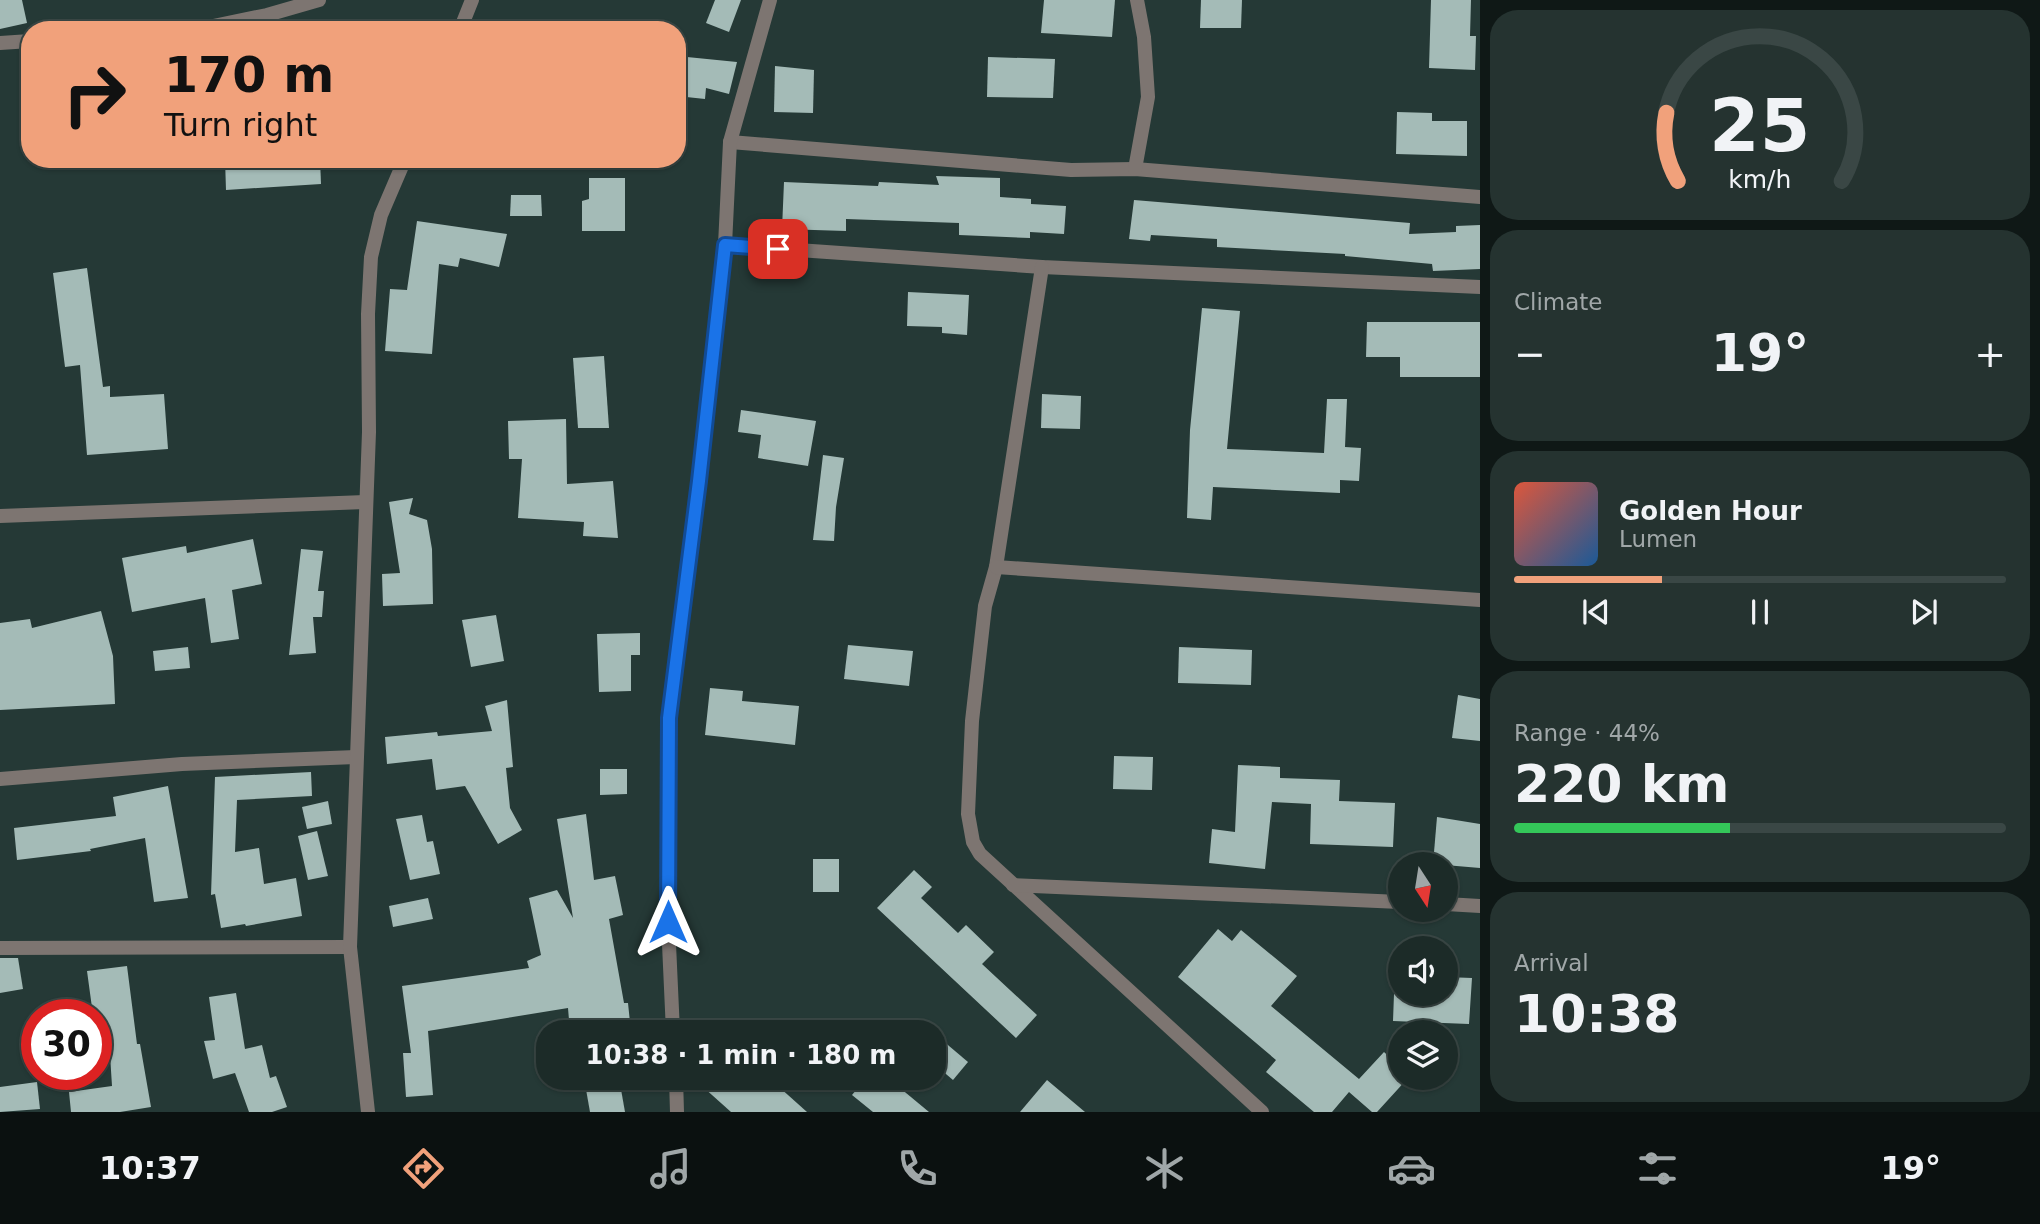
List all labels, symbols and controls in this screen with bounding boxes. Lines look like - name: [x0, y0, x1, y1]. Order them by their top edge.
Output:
- text: 170 m: [164, 47, 334, 104]
- icon: right: [49, 49, 140, 140]
- text: 25: [1709, 84, 1811, 169]
- text: Turn right: [164, 106, 317, 144]
- text: km/h: [1728, 165, 1792, 194]
- pin: [748, 219, 808, 279]
- icon: arrive: [759, 230, 797, 268]
- text: Climate: [1514, 289, 1603, 315]
- text: 19°: [1711, 323, 1809, 383]
- text: −: [1514, 332, 1546, 376]
- text: +: [1974, 332, 2006, 376]
- text: Golden Hour: [1619, 496, 1802, 526]
- text: Lumen: [1619, 526, 1697, 552]
- icon: previous: [1577, 593, 1615, 631]
- icon: pause: [1741, 593, 1779, 631]
- icon: next: [1905, 593, 1943, 631]
- text: Range · 44%: [1514, 720, 1660, 746]
- text: 220 km: [1514, 754, 1729, 814]
- north arrow: [1388, 852, 1458, 922]
- map controls: [1388, 852, 1458, 1090]
- position arrow: [631, 885, 705, 959]
- button: sound: [1388, 936, 1458, 1006]
- text: Arrival: [1514, 950, 1589, 976]
- text: 10:38: [1514, 984, 1680, 1044]
- speed limit sign: 30: [21, 999, 112, 1090]
- button: layers: [1388, 1020, 1458, 1090]
- text: 10:38 · 1 min · 180 m: [586, 1040, 896, 1070]
- icon: directions: [399, 1144, 448, 1193]
- icon: music: [646, 1144, 695, 1193]
- icon: phone: [893, 1144, 942, 1193]
- icon: climate: [1140, 1144, 1189, 1193]
- icon: car: [1387, 1144, 1436, 1193]
- icon: filters: [1633, 1144, 1682, 1193]
- text: 10:37: [99, 1149, 201, 1187]
- text: 19°: [1880, 1149, 1941, 1187]

